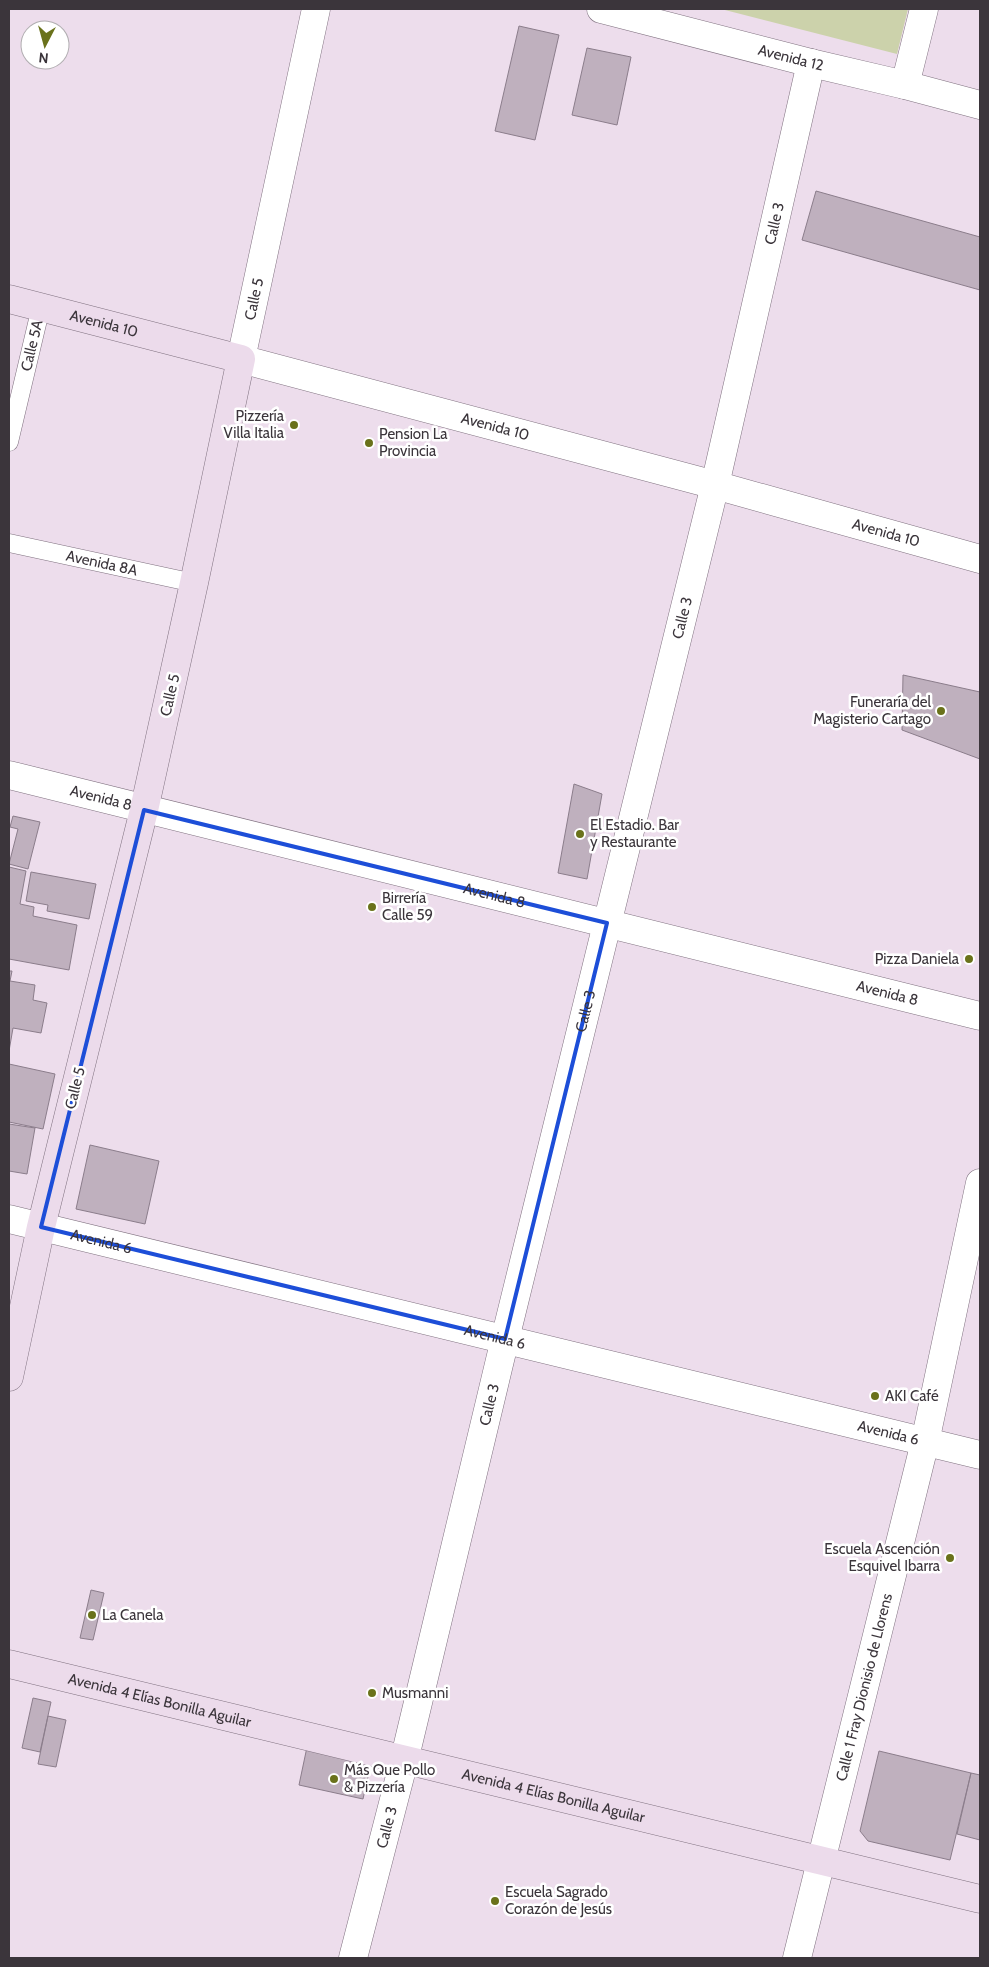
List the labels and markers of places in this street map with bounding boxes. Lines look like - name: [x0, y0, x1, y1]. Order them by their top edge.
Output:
- place label: Pizzería Villa Italia: [223, 407, 285, 442]
- marker: Pizzería Villa Italia: [288, 419, 300, 431]
- place label: Pension La Provincia: [379, 425, 448, 460]
- marker: Pension La Provincia: [363, 437, 375, 449]
- place label: Funeraría del Magisterio Cartago: [813, 693, 931, 728]
- marker: Funeraría del Magisterio Cartago: [935, 705, 947, 717]
- place label: El Estadio. Bar y Restaurante: [590, 816, 679, 851]
- marker: El Estadio. Bar y Restaurante: [574, 828, 586, 840]
- place label: Birrería Calle 59: [382, 889, 433, 924]
- marker: Birrería Calle 59: [366, 901, 378, 913]
- place label: Pizza Daniela: [875, 950, 960, 968]
- marker: Pizza Daniela: [963, 953, 975, 965]
- place label: AKI Café: [885, 1387, 939, 1405]
- marker: AKI Café: [869, 1390, 881, 1402]
- place label: Escuela Ascención Esquivel Ibarra: [824, 1540, 941, 1575]
- marker: Escuela Ascención Esquivel Ibarra: [944, 1552, 956, 1564]
- place label: La Canela: [102, 1606, 164, 1624]
- marker: La Canela: [86, 1609, 98, 1621]
- place label: Musmanni: [382, 1684, 448, 1702]
- marker: Musmanni: [366, 1687, 378, 1699]
- place label: Más Que Pollo & Pizzería: [344, 1761, 435, 1796]
- marker: Más Que Pollo & Pizzería: [328, 1773, 340, 1785]
- place label: Escuela Sagrado Corazón de Jesús: [505, 1883, 612, 1918]
- marker: Escuela Sagrado Corazón de Jesús: [489, 1895, 501, 1907]

